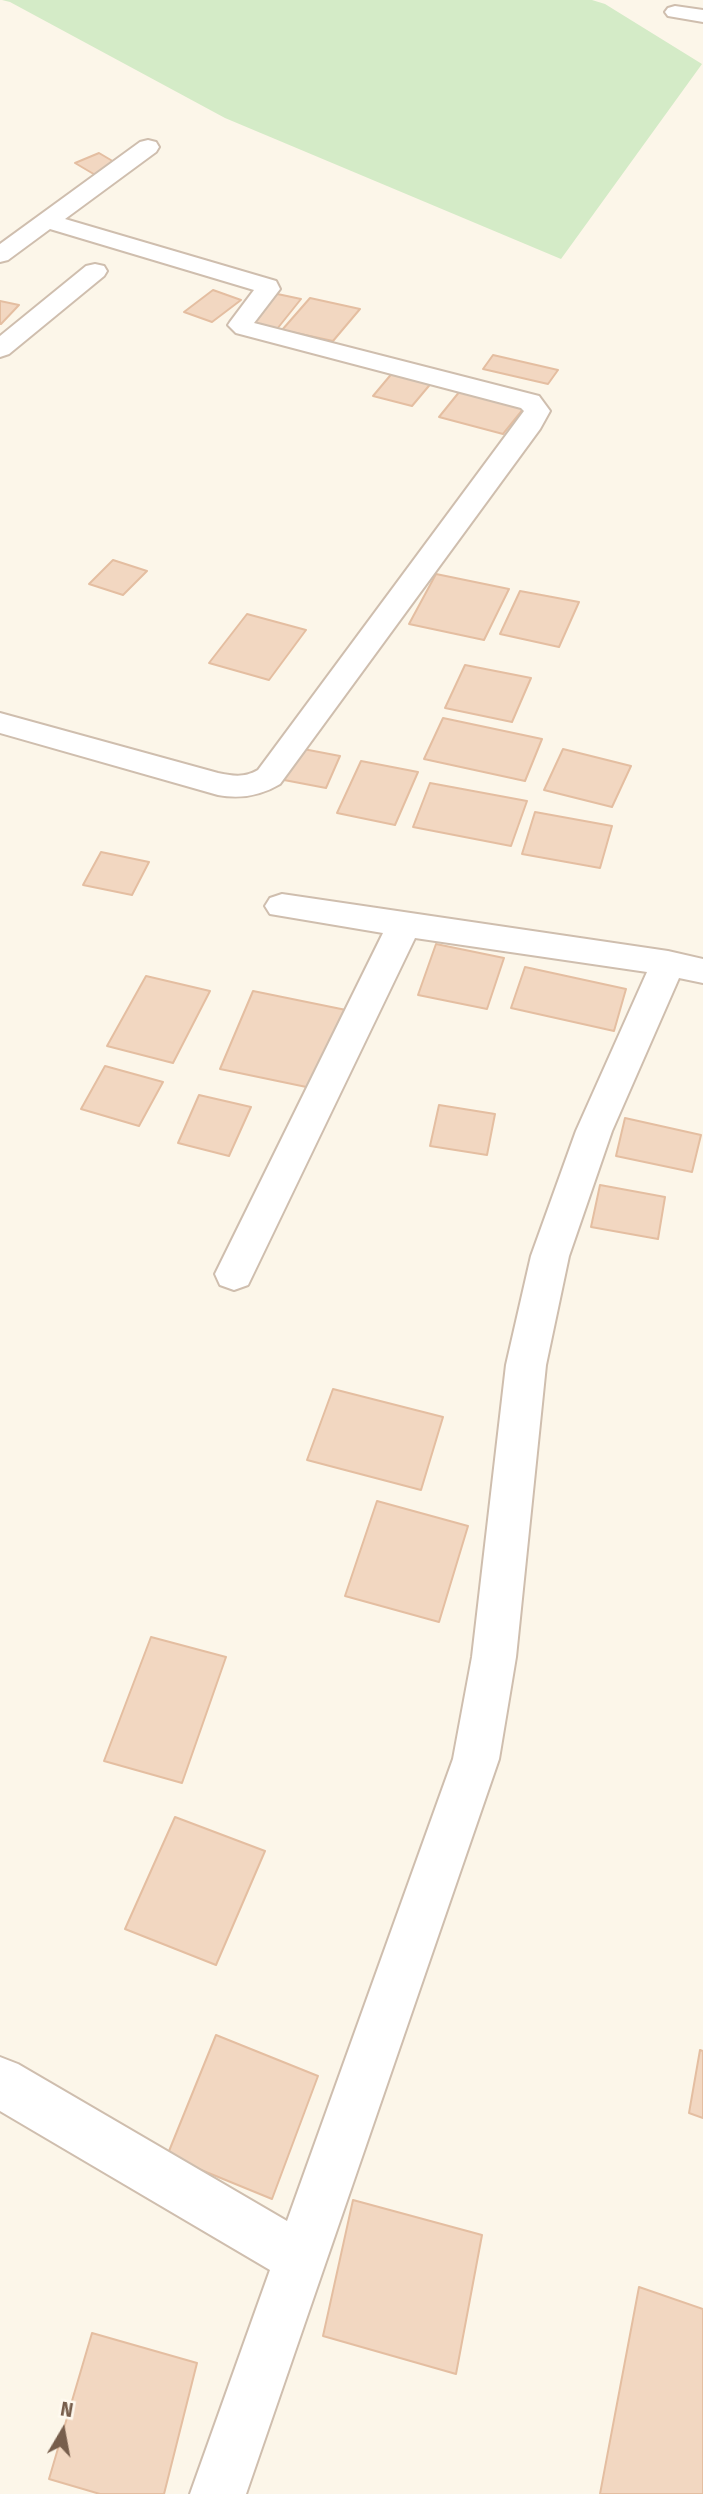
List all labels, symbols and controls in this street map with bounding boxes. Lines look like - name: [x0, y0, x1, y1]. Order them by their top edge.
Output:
- north arrow: [28, 2396, 98, 2466]
- text: N: [59, 2397, 75, 2422]

